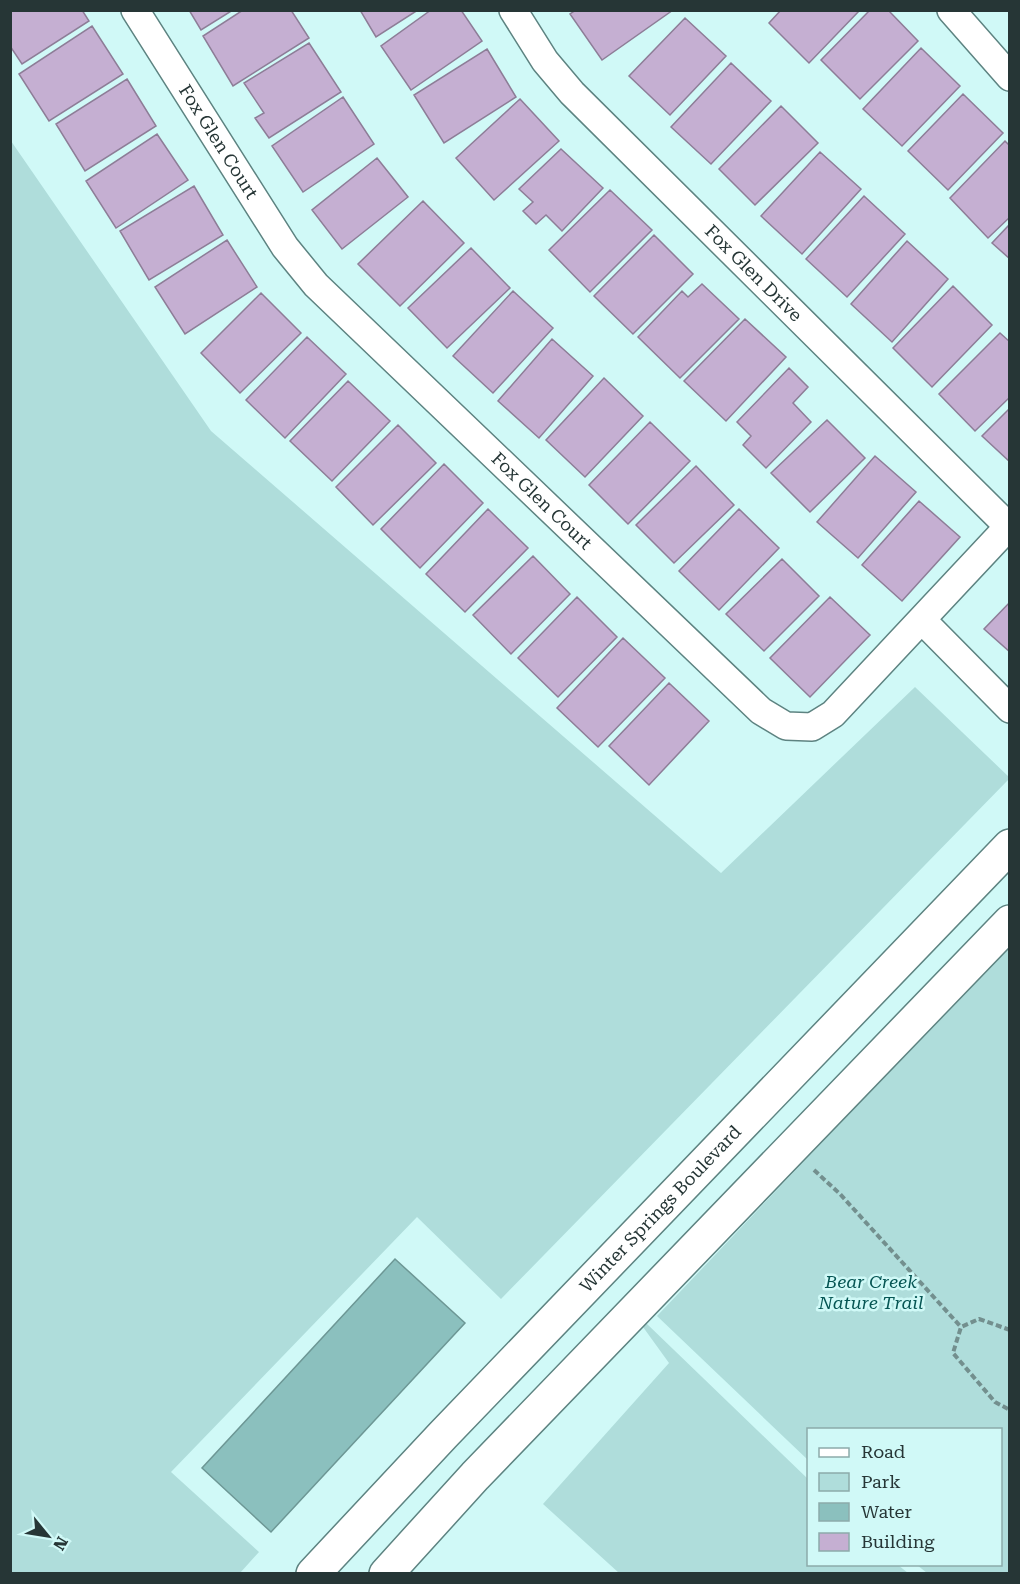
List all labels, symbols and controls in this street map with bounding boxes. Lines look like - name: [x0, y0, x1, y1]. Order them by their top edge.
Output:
- street label: Fox Glen Court: [175, 81, 263, 203]
- street label: Fox Glen Drive: [701, 220, 807, 326]
- street label: Fox Glen Court: [488, 448, 597, 554]
- street label: Winter Springs Boulevard: [575, 1121, 746, 1296]
- park label: Bear Creek Nature Trail: [818, 1271, 923, 1313]
- legend: [807, 1428, 1002, 1566]
- text: Road: [861, 1441, 906, 1462]
- text: Park: [861, 1471, 901, 1492]
- text: Water: [861, 1501, 912, 1522]
- north arrow: [18, 1506, 78, 1566]
- text: Building: [861, 1531, 935, 1552]
- text: N: [49, 1533, 72, 1553]

